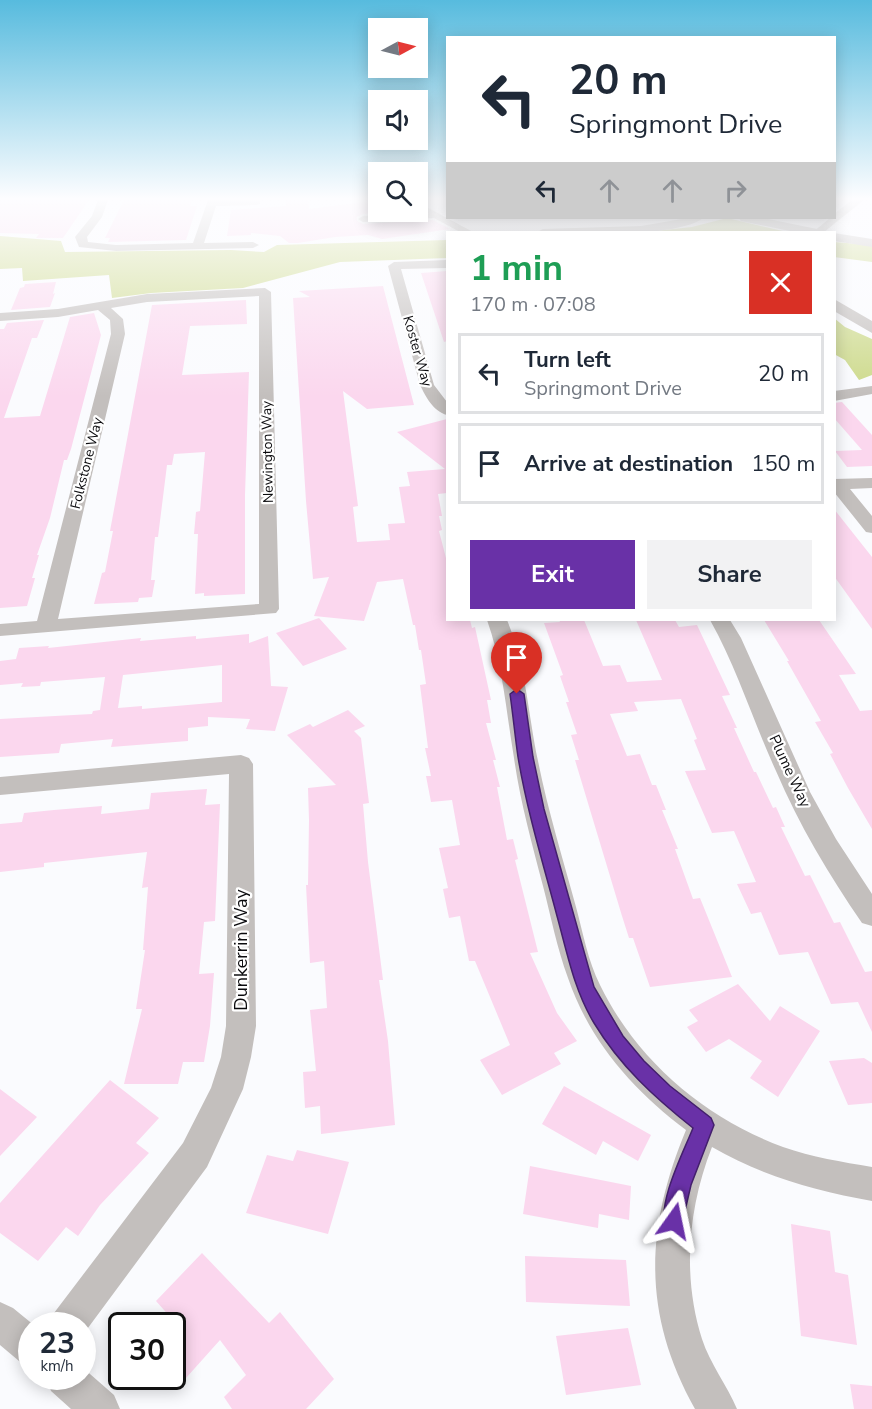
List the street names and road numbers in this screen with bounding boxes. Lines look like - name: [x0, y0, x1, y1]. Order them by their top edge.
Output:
- street label: Koster Way: [398, 313, 437, 390]
- street label: Newington Way: [257, 400, 278, 503]
- street label: Folkstone Way: [66, 415, 107, 511]
- street label: Plume Way: [764, 731, 816, 811]
- street label: Dunkerrin Way: [229, 889, 253, 1011]

